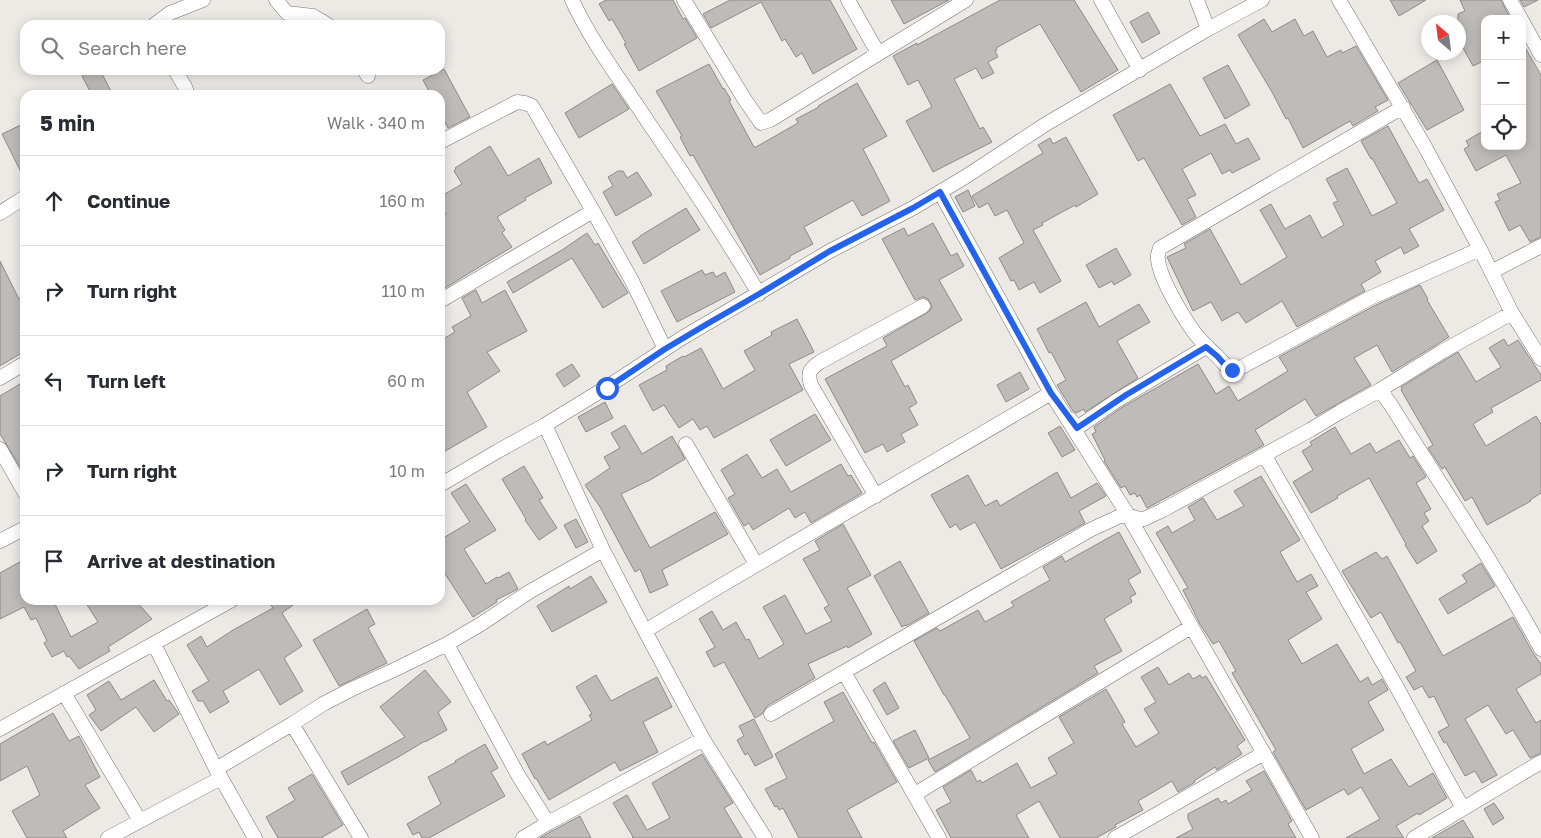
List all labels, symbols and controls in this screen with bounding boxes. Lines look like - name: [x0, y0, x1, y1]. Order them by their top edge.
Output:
- north arrow: [1421, 15, 1466, 60]
- map controls: [1481, 15, 1526, 150]
- button: +: [1481, 15, 1526, 60]
- search box: [20, 20, 445, 75]
- icon: search: [38, 34, 66, 62]
- text: Search here: [78, 36, 187, 59]
- button: −: [1481, 60, 1526, 105]
- button: locate: [1481, 105, 1526, 150]
- text: 5 min: [40, 110, 95, 136]
- text: Walk · 340 m: [327, 113, 425, 133]
- icon: ahead: [40, 187, 68, 215]
- text: Continue: [87, 189, 170, 212]
- text: 160 m: [379, 191, 425, 211]
- icon: right: [40, 277, 68, 305]
- text: Turn right: [87, 279, 177, 302]
- text: 110 m: [381, 281, 425, 301]
- route end: [1221, 359, 1244, 382]
- icon: left: [40, 367, 68, 395]
- text: Turn left: [87, 369, 166, 392]
- text: 60 m: [387, 371, 425, 391]
- route start: [596, 377, 619, 400]
- icon: right: [40, 457, 68, 485]
- text: Turn right: [87, 459, 177, 482]
- text: 10 m: [389, 461, 425, 481]
- icon: arrive: [40, 547, 68, 575]
- text: Arrive at destination: [87, 549, 275, 572]

